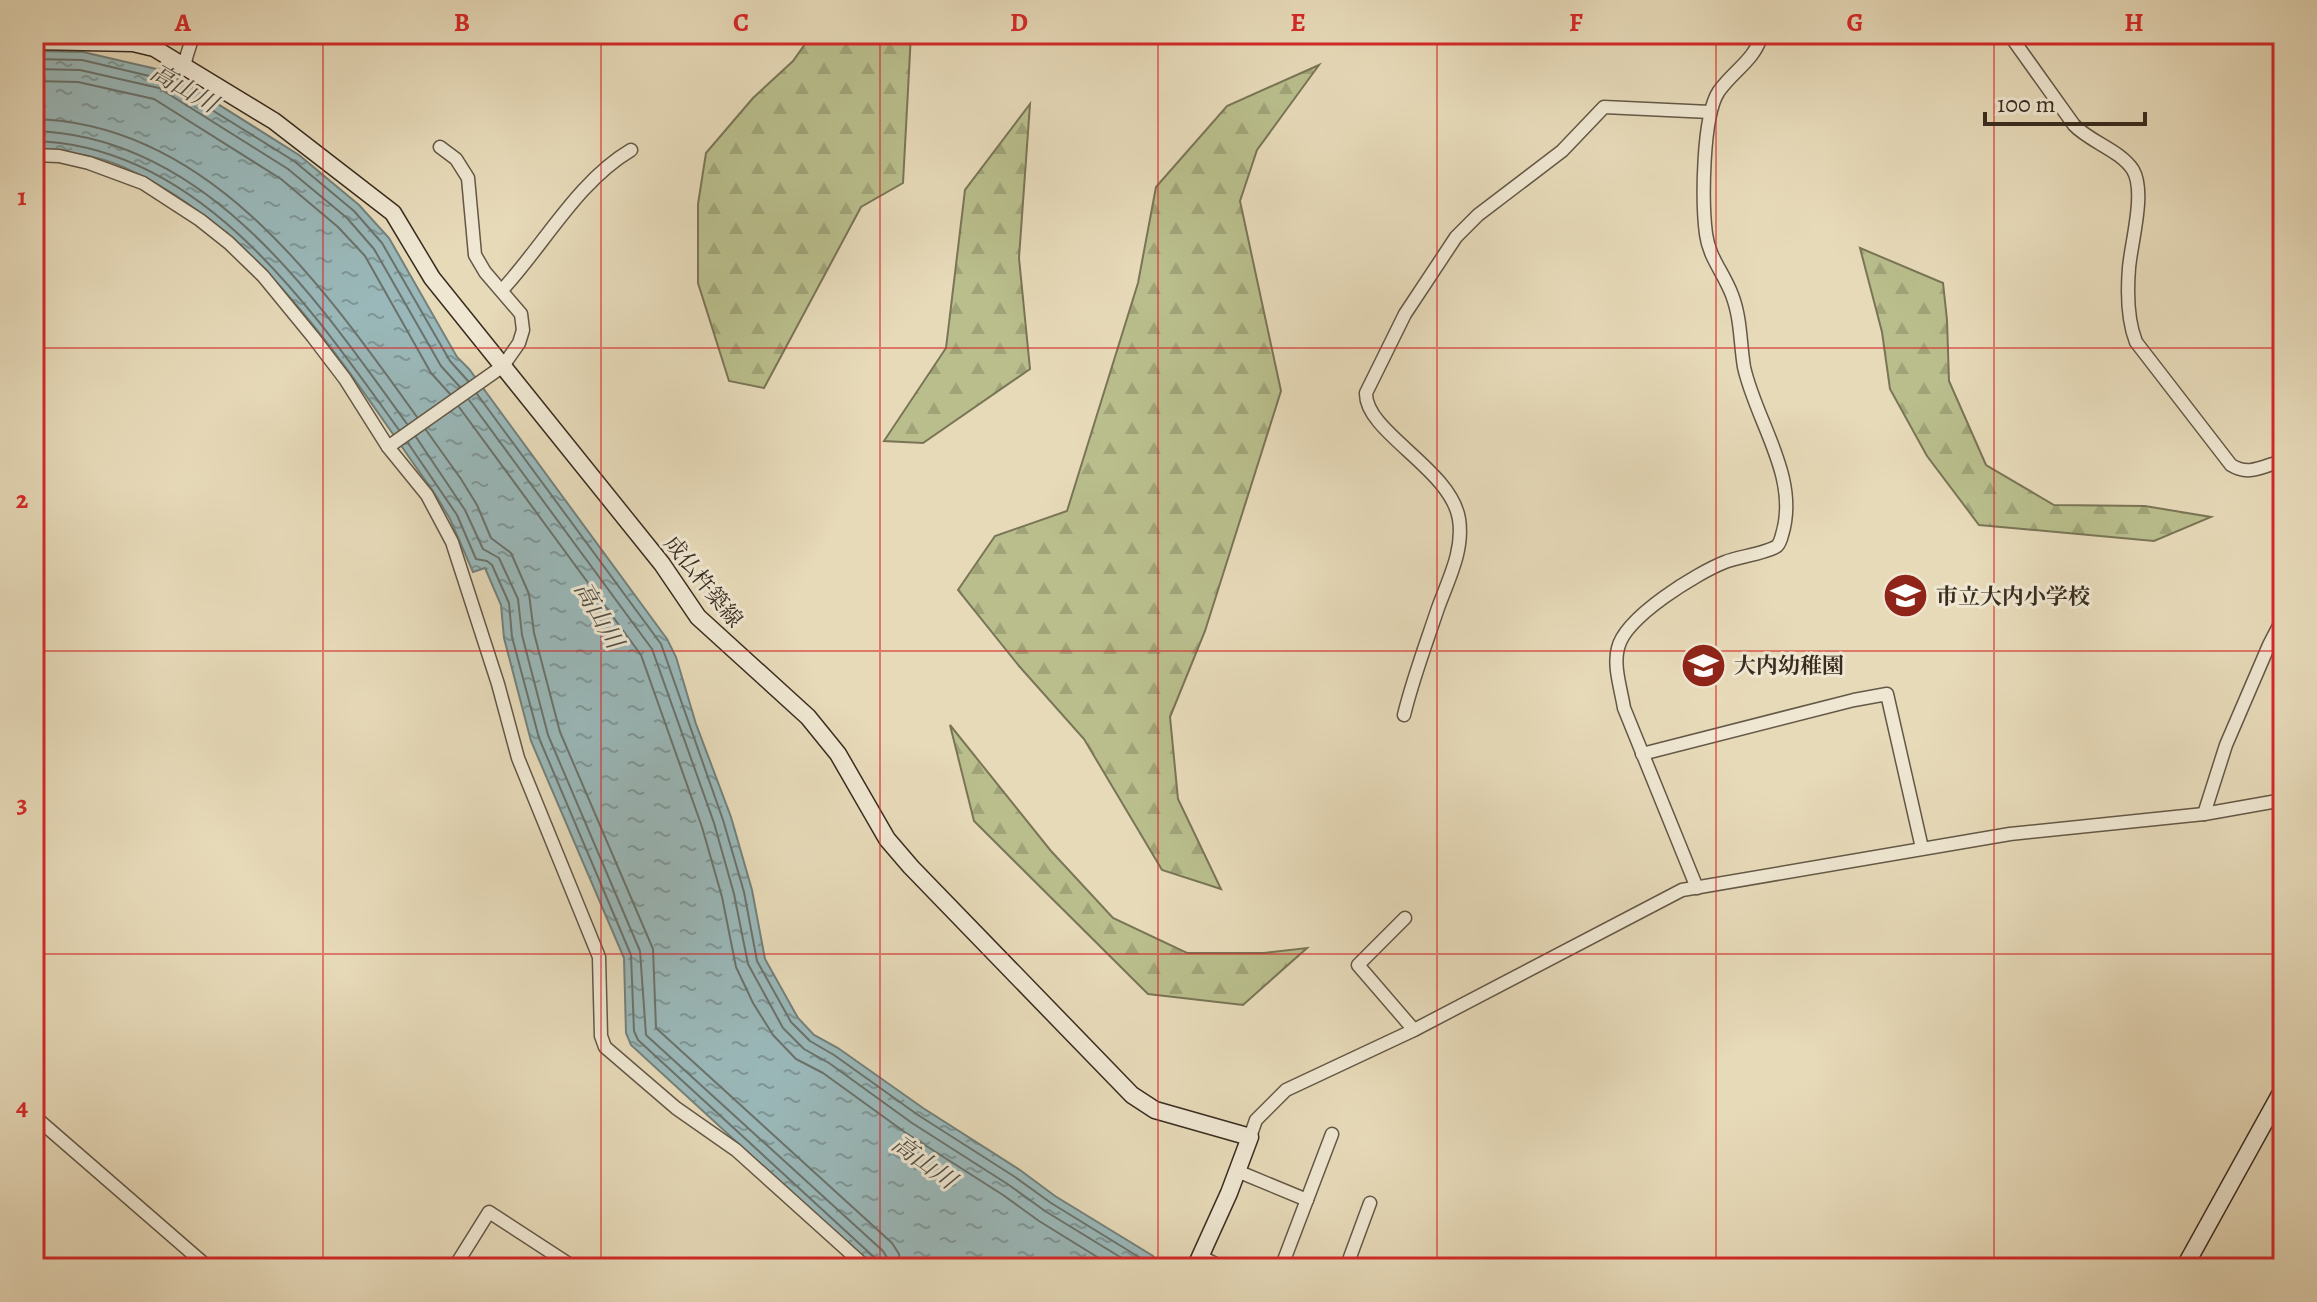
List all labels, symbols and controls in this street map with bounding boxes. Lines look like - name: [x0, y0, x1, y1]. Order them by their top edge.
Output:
- text: A: [174, 5, 192, 40]
- text: B: [454, 5, 470, 40]
- text: C: [733, 5, 749, 40]
- text: D: [1010, 5, 1028, 40]
- text: E: [1290, 5, 1306, 40]
- text: F: [1569, 5, 1583, 40]
- text: G: [1846, 5, 1864, 40]
- text: H: [2124, 5, 2144, 40]
- water label: 高山川: [145, 56, 226, 121]
- scale bar: [1985, 76, 2145, 126]
- text: 100 m: [1997, 88, 2056, 120]
- text: 1: [17, 179, 27, 214]
- text: 2: [16, 482, 29, 517]
- street label: 成仏杵築線: [657, 529, 749, 634]
- school or university icon: 市立大内小学校: [1881, 572, 1929, 620]
- water label: 高山川: [567, 576, 632, 657]
- place label: 市立大内小学校: [1936, 582, 2090, 612]
- school or university icon: 大内幼稚園: [1679, 641, 1727, 689]
- place label: 大内幼稚園: [1734, 651, 1844, 681]
- text: 3: [16, 786, 28, 821]
- text: 4: [16, 1089, 28, 1124]
- water label: 高山川: [885, 1128, 965, 1198]

